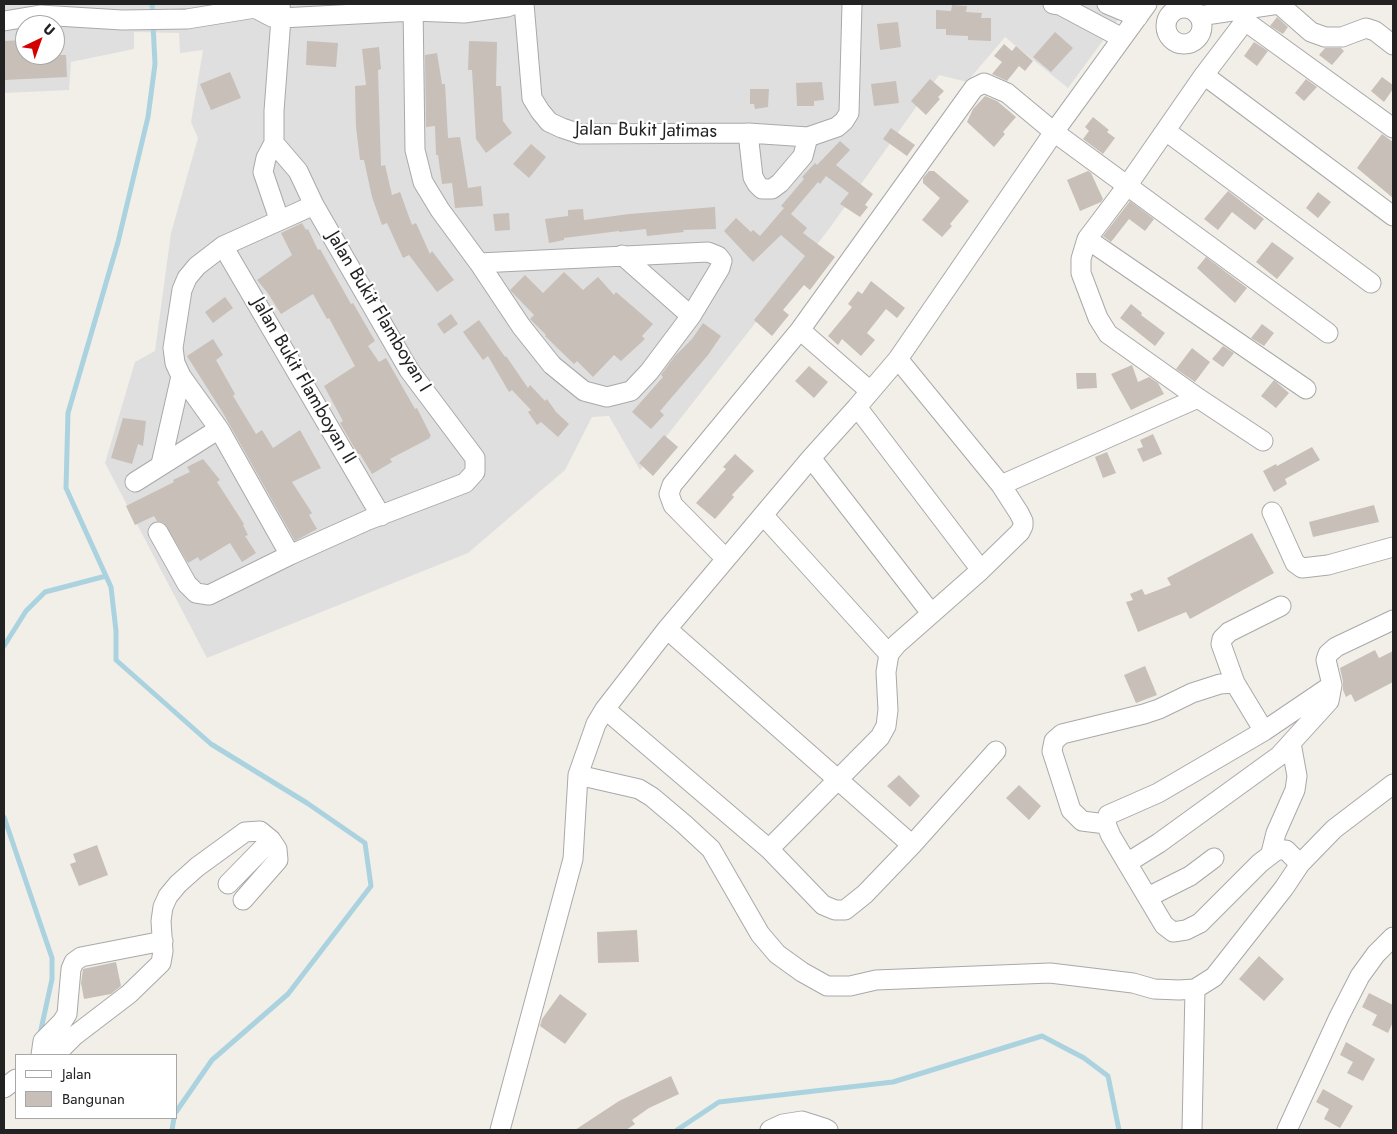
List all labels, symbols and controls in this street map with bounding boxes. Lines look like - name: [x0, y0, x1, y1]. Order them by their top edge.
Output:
- north arrow: [15, 15, 65, 65]
- text: U: [39, 19, 60, 40]
- street label: Jalan Bukit Jatimas: [575, 118, 717, 144]
- street label: Jalan Bukit Flamboyan I: [321, 227, 435, 397]
- street label: Jalan Bukit Flamboyan II: [246, 294, 360, 468]
- legend: [15, 1054, 178, 1119]
- text: Jalan: [62, 1063, 91, 1085]
- text: Bangunan: [62, 1088, 125, 1110]

